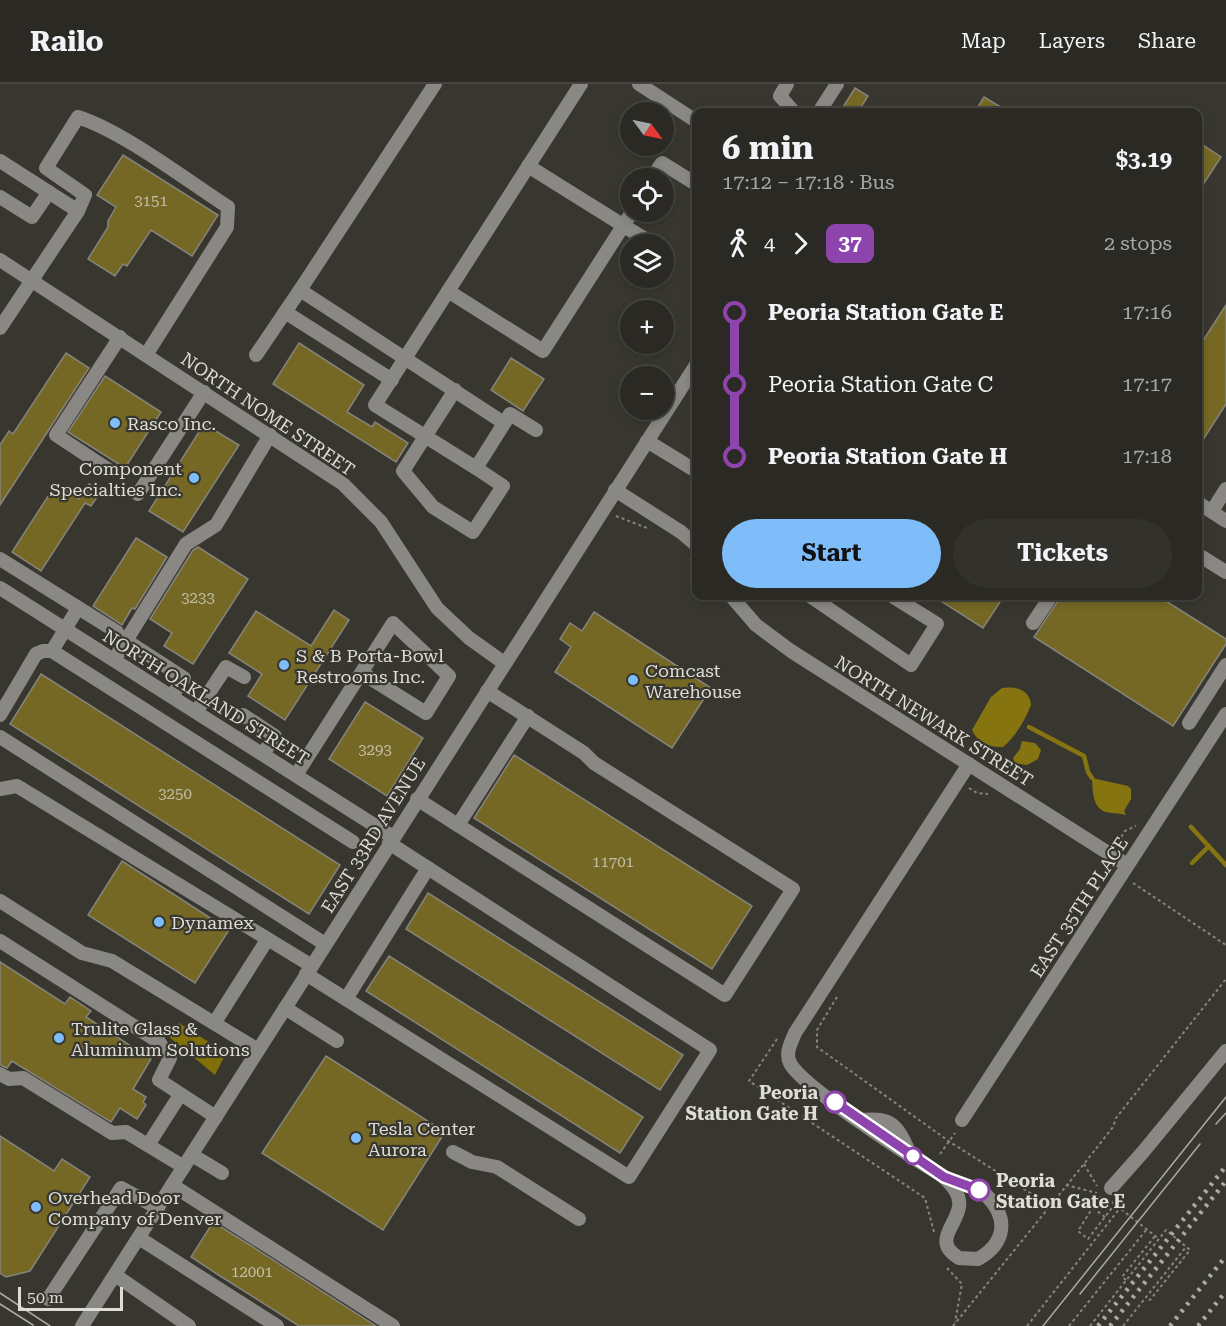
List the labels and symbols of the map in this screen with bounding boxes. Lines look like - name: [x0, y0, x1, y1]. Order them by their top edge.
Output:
- north arrow: [620, 102, 674, 156]
- house number: 3151: [134, 192, 168, 210]
- street label: NORTH NOME STREET: [177, 348, 359, 480]
- place label: Rasco Inc.: [127, 413, 216, 434]
- marker: Rasco Inc.: [108, 416, 122, 430]
- place label: Component Specialties Inc.: [50, 458, 182, 500]
- marker: Component Specialties Inc.: [187, 471, 201, 485]
- house number: 3233: [181, 589, 215, 607]
- street label: NORTH OAKLAND STREET: [99, 625, 313, 769]
- place label: S & B Porta-Bowl Restrooms Inc.: [296, 645, 444, 687]
- street label: NORTH NEWARK STREET: [831, 651, 1037, 791]
- marker: S & B Porta-Bowl Restrooms Inc.: [277, 658, 291, 672]
- place label: Comcast Warehouse: [645, 660, 742, 702]
- marker: Comcast Warehouse: [626, 673, 640, 687]
- house number: 3293: [358, 741, 392, 759]
- street label: EAST 33RD AVENUE: [317, 753, 429, 917]
- house number: 3250: [158, 785, 192, 803]
- street label: EAST 35TH PLACE: [1026, 833, 1132, 981]
- house number: 11701: [592, 853, 634, 871]
- place label: Dynamex: [171, 912, 254, 933]
- marker: Dynamex: [152, 915, 166, 929]
- place label: Trulite Glass & Aluminum Solutions: [71, 1018, 249, 1060]
- marker: Trulite Glass & Aluminum Solutions: [52, 1031, 66, 1045]
- place label: Peoria Station Gate H: [686, 1082, 818, 1124]
- marker: Peoria Station Gate H: [824, 1091, 846, 1113]
- place label: Tesla Center Aurora: [368, 1118, 475, 1160]
- marker: Tesla Center Aurora: [349, 1131, 363, 1145]
- unlabelled marker: [904, 1147, 922, 1165]
- place label: Peoria Station Gate E: [996, 1170, 1125, 1212]
- marker: Peoria Station Gate E: [968, 1179, 990, 1201]
- place label: Overhead Door Company of Denver: [48, 1187, 221, 1229]
- marker: Overhead Door Company of Denver: [29, 1200, 43, 1214]
- house number: 12001: [231, 1263, 273, 1281]
- scale bar: [18, 1284, 123, 1312]

